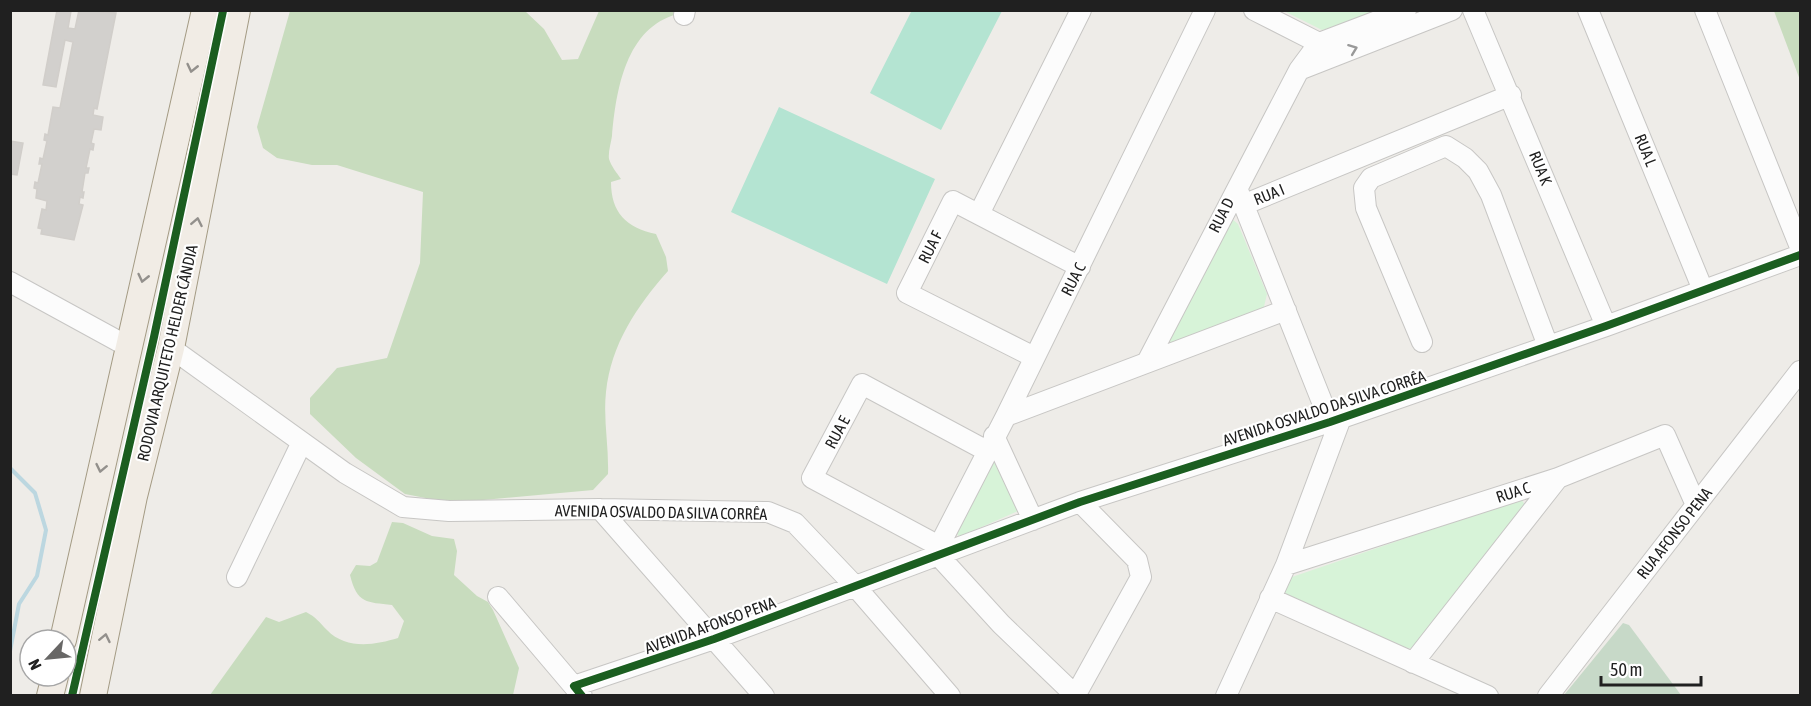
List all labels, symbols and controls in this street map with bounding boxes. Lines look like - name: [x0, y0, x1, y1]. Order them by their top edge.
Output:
- one-way arrow: [1348, 43, 1358, 56]
- one-way arrow: [186, 62, 199, 72]
- street label: RUA L: [1631, 131, 1661, 170]
- street label: RUA K: [1526, 148, 1556, 188]
- street label: RUA I: [1251, 180, 1287, 208]
- street label: RUA D: [1205, 195, 1237, 235]
- one-way arrow: [190, 218, 203, 228]
- street label: RUA F: [914, 227, 946, 266]
- street label: RODOVIA ARQUITETO HELDER CÂNDIA: [133, 243, 201, 463]
- street label: RUA C: [1057, 259, 1089, 299]
- one-way arrow: [138, 273, 151, 283]
- street label: AVENIDA OSVALDO DA SILVA CORRÊA: [1220, 367, 1428, 449]
- street label: RUA E: [821, 412, 853, 451]
- one-way arrow: [95, 463, 108, 473]
- street label: RUA C: [1494, 478, 1532, 506]
- street label: RUA AFONSO PENA: [1633, 484, 1715, 582]
- street label: AVENIDA OSVALDO DA SILVA CORRÊA: [555, 501, 767, 523]
- street label: AVENIDA AFONSO PENA: [642, 593, 778, 657]
- north arrow: [18, 628, 78, 688]
- one-way arrow: [98, 633, 111, 643]
- scale bar: [1601, 649, 1702, 687]
- text: N: [24, 656, 45, 673]
- text: 50 m: [1610, 659, 1642, 680]

